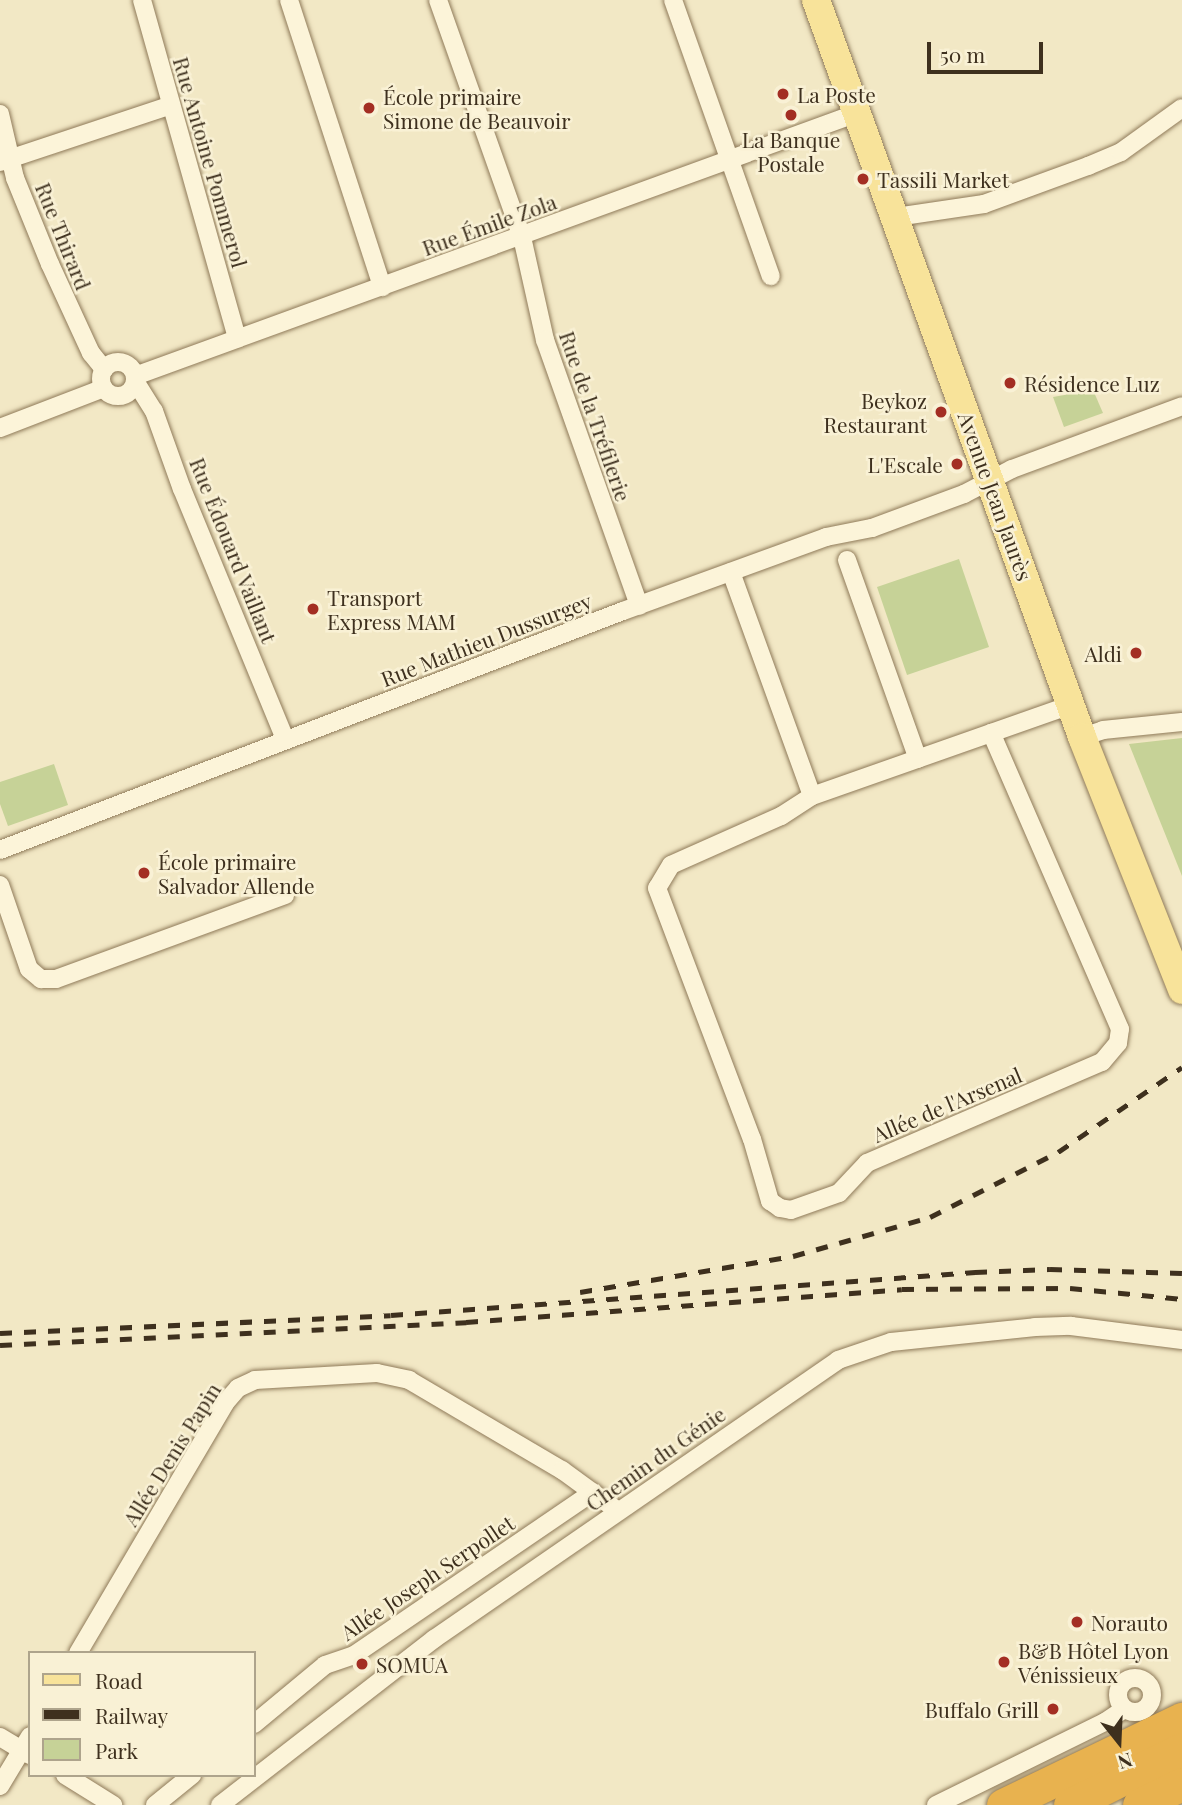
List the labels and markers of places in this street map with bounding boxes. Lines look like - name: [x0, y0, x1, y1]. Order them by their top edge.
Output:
- place label: La Poste: [797, 81, 876, 107]
- place label: École primaire Simone de Beauvoir: [383, 83, 571, 133]
- marker: La Poste: [775, 86, 791, 102]
- marker: École primaire Simone de Beauvoir: [361, 100, 377, 116]
- marker: La Banque Postale: [783, 107, 799, 123]
- place label: La Banque Postale: [742, 126, 840, 176]
- place label: Tassili Market: [877, 166, 1009, 192]
- marker: Tassili Market: [855, 171, 871, 187]
- place label: Résidence Luz: [1024, 370, 1160, 396]
- marker: Résidence Luz: [1002, 375, 1018, 391]
- place label: Beykoz Restaurant: [824, 387, 927, 437]
- marker: Beykoz Restaurant: [933, 404, 949, 420]
- place label: L'Escale: [867, 451, 943, 477]
- marker: L'Escale: [949, 456, 965, 472]
- place label: Transport Express MAM: [327, 584, 456, 634]
- marker: Transport Express MAM: [305, 601, 321, 617]
- place label: Aldi: [1085, 640, 1122, 666]
- marker: Aldi: [1128, 645, 1144, 661]
- place label: École primaire Salvador Allende: [158, 848, 316, 898]
- marker: École primaire Salvador Allende: [136, 865, 152, 881]
- place label: Norauto: [1091, 1609, 1168, 1635]
- marker: Norauto: [1069, 1614, 1085, 1630]
- place label: B&B Hôtel Lyon Vénissieux: [1018, 1637, 1169, 1687]
- place label: SOMUA: [376, 1651, 448, 1677]
- marker: B&B Hôtel Lyon Vénissieux: [996, 1654, 1012, 1670]
- marker: SOMUA: [354, 1656, 370, 1672]
- place label: Buffalo Grill: [925, 1696, 1039, 1722]
- marker: Buffalo Grill: [1045, 1701, 1061, 1717]

